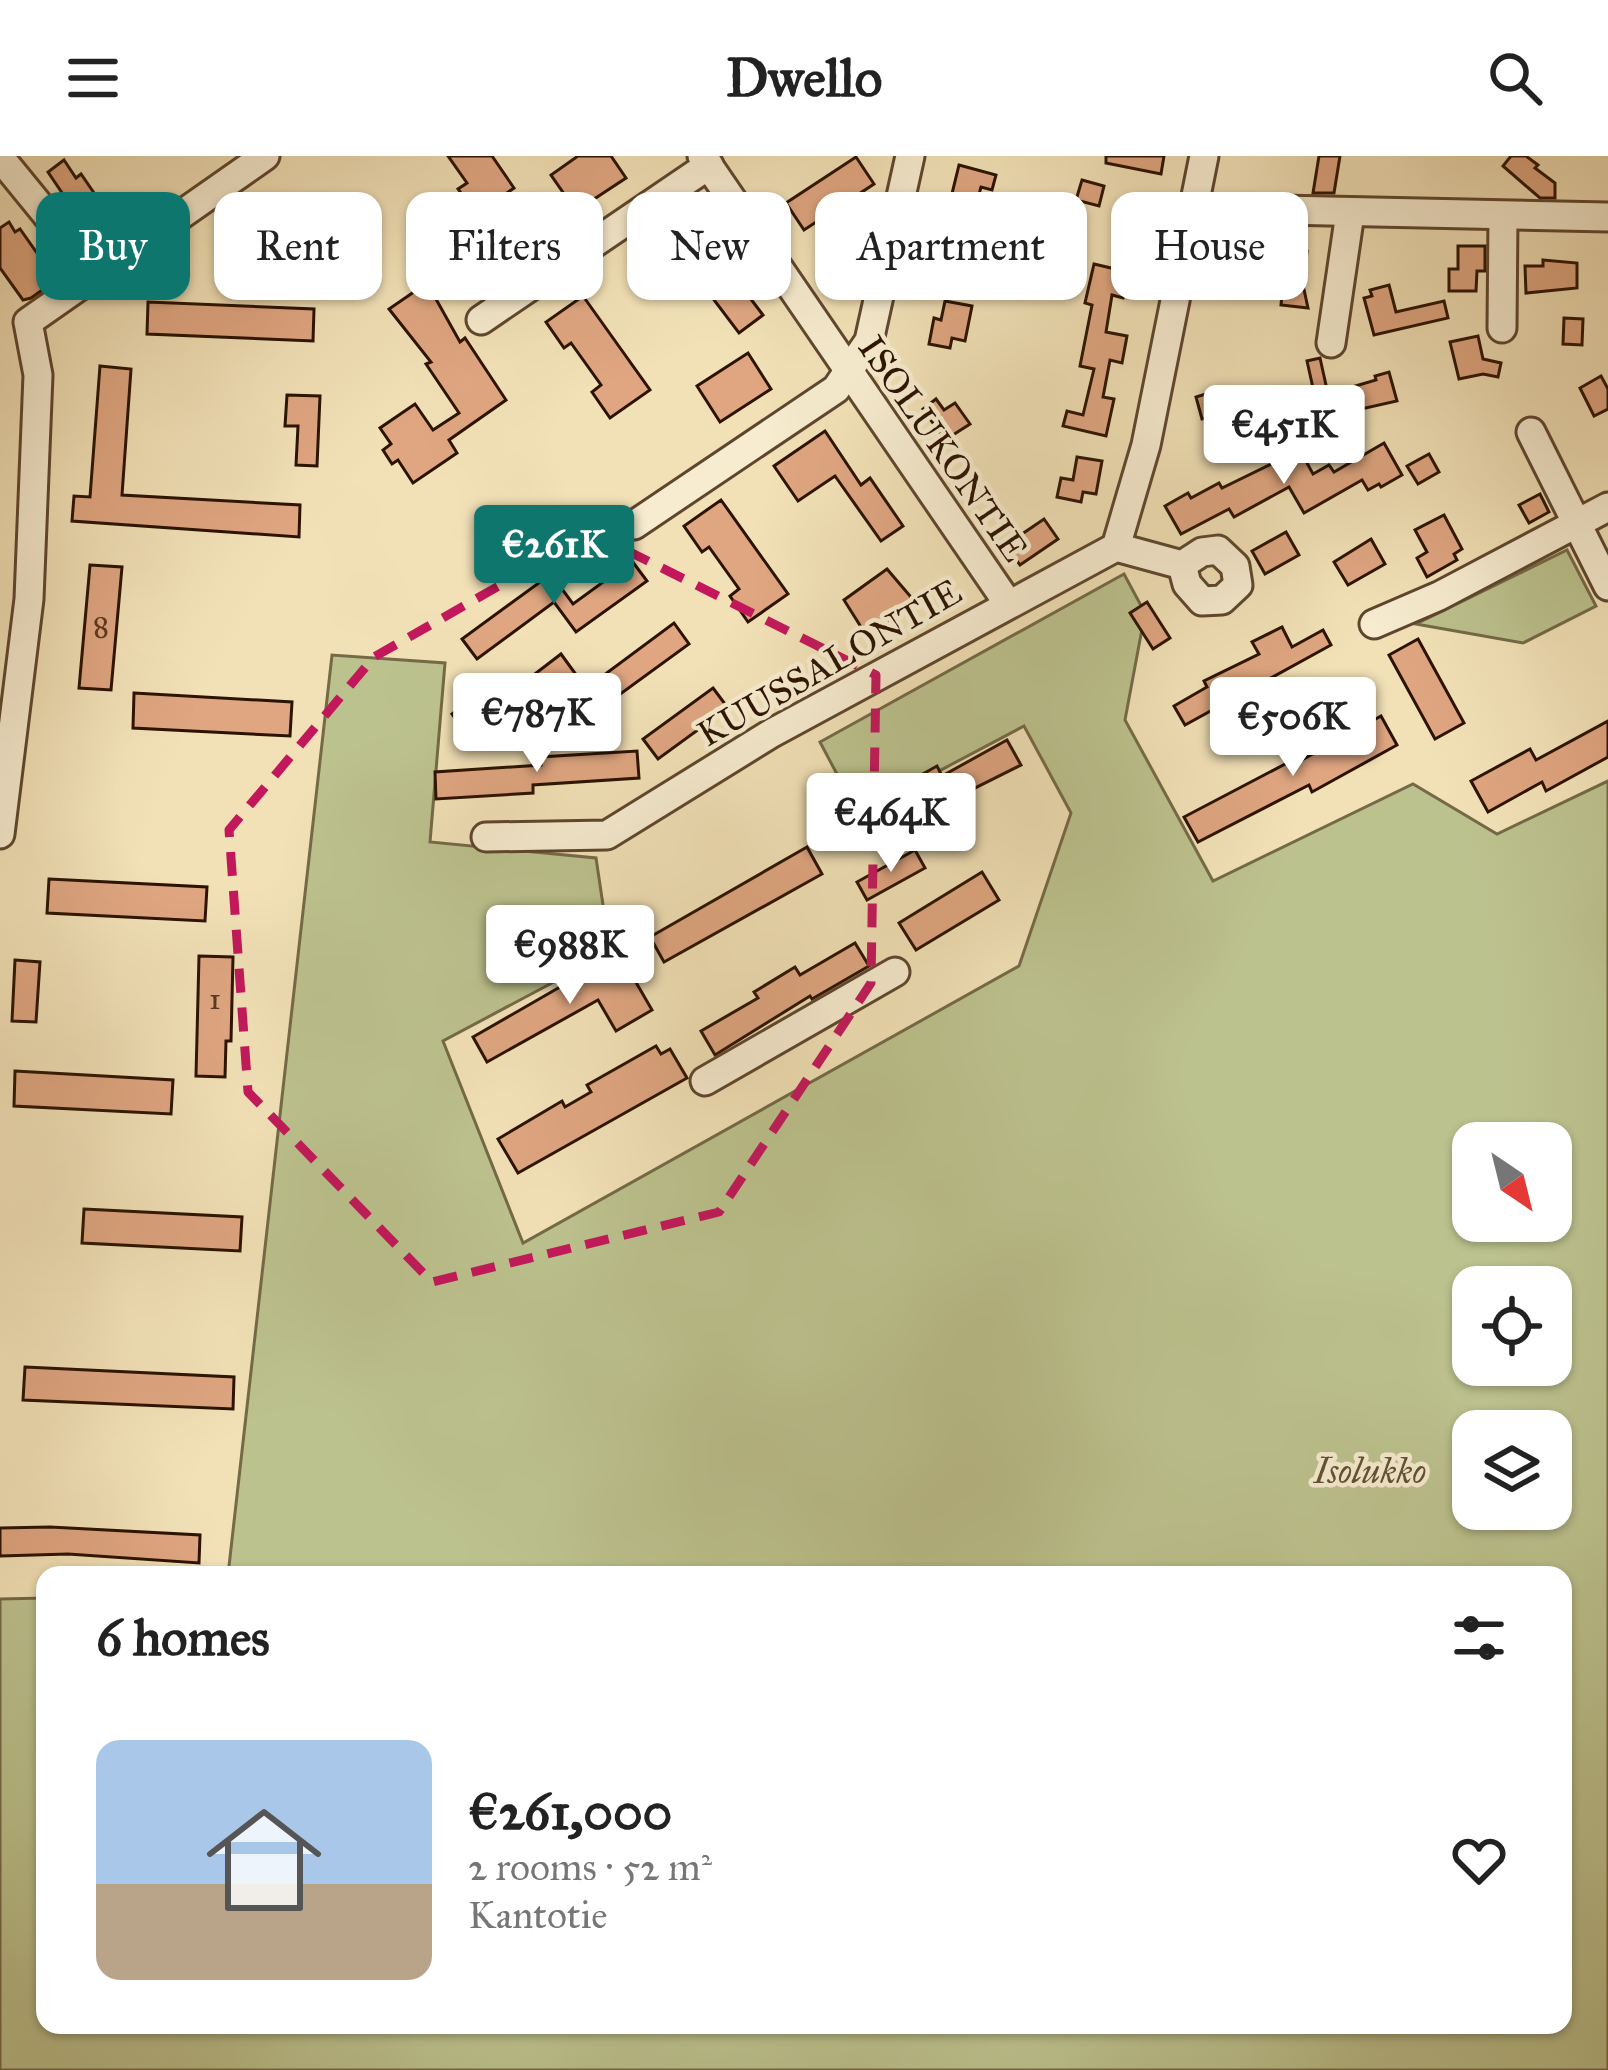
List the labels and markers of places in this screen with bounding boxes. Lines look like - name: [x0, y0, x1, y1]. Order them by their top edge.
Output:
- pin: €451K: [1200, 385, 1368, 487]
- pin: €261K: [470, 505, 638, 607]
- pin: €787K: [453, 673, 621, 775]
- pin: €506K: [1209, 677, 1377, 779]
- pin: €464K: [807, 773, 975, 875]
- pin: €988K: [486, 905, 654, 1007]

